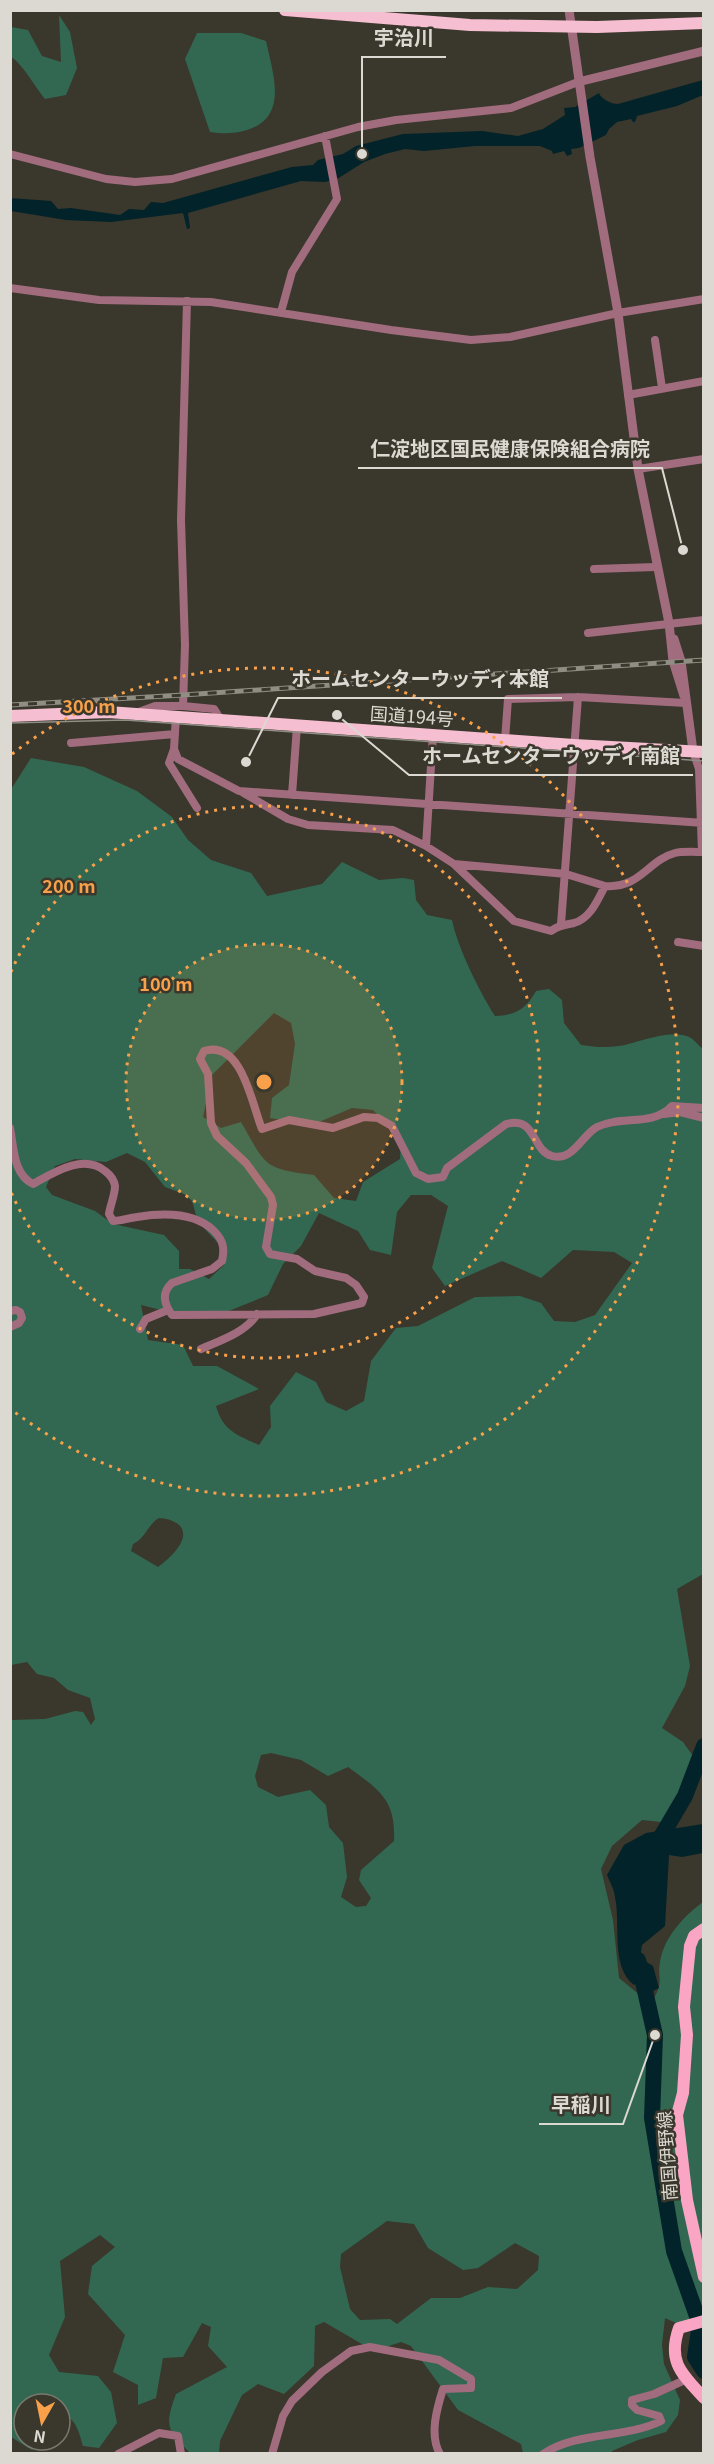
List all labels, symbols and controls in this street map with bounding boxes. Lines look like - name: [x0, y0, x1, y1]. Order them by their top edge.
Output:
- callout: 宇治川: [362, 19, 446, 57]
- text: 宇治川: [374, 22, 434, 51]
- callout: 仁淀地区国民健康保険組合病院: [358, 430, 662, 468]
- text: 仁淀地区国民健康保険組合病院: [370, 433, 650, 462]
- callout: ホームセンターウッディ本館: [278, 660, 562, 698]
- text: ホームセンターウッディ本館: [291, 663, 549, 692]
- text: 300 m: [62, 692, 116, 718]
- street label: 国道194号: [369, 699, 455, 731]
- callout: ホームセンターウッディ南館: [409, 737, 693, 775]
- text: ホームセンターウッディ南館: [422, 740, 680, 769]
- text: 200 m: [42, 872, 96, 898]
- text: 100 m: [139, 970, 193, 996]
- centre of rings: [254, 1072, 274, 1092]
- callout: 早稲川: [539, 2086, 623, 2124]
- text: 早稲川: [551, 2089, 611, 2118]
- street label: 南国伊野線: [650, 2110, 682, 2202]
- north arrow: [12, 2392, 72, 2452]
- text: N: [32, 2425, 47, 2451]

